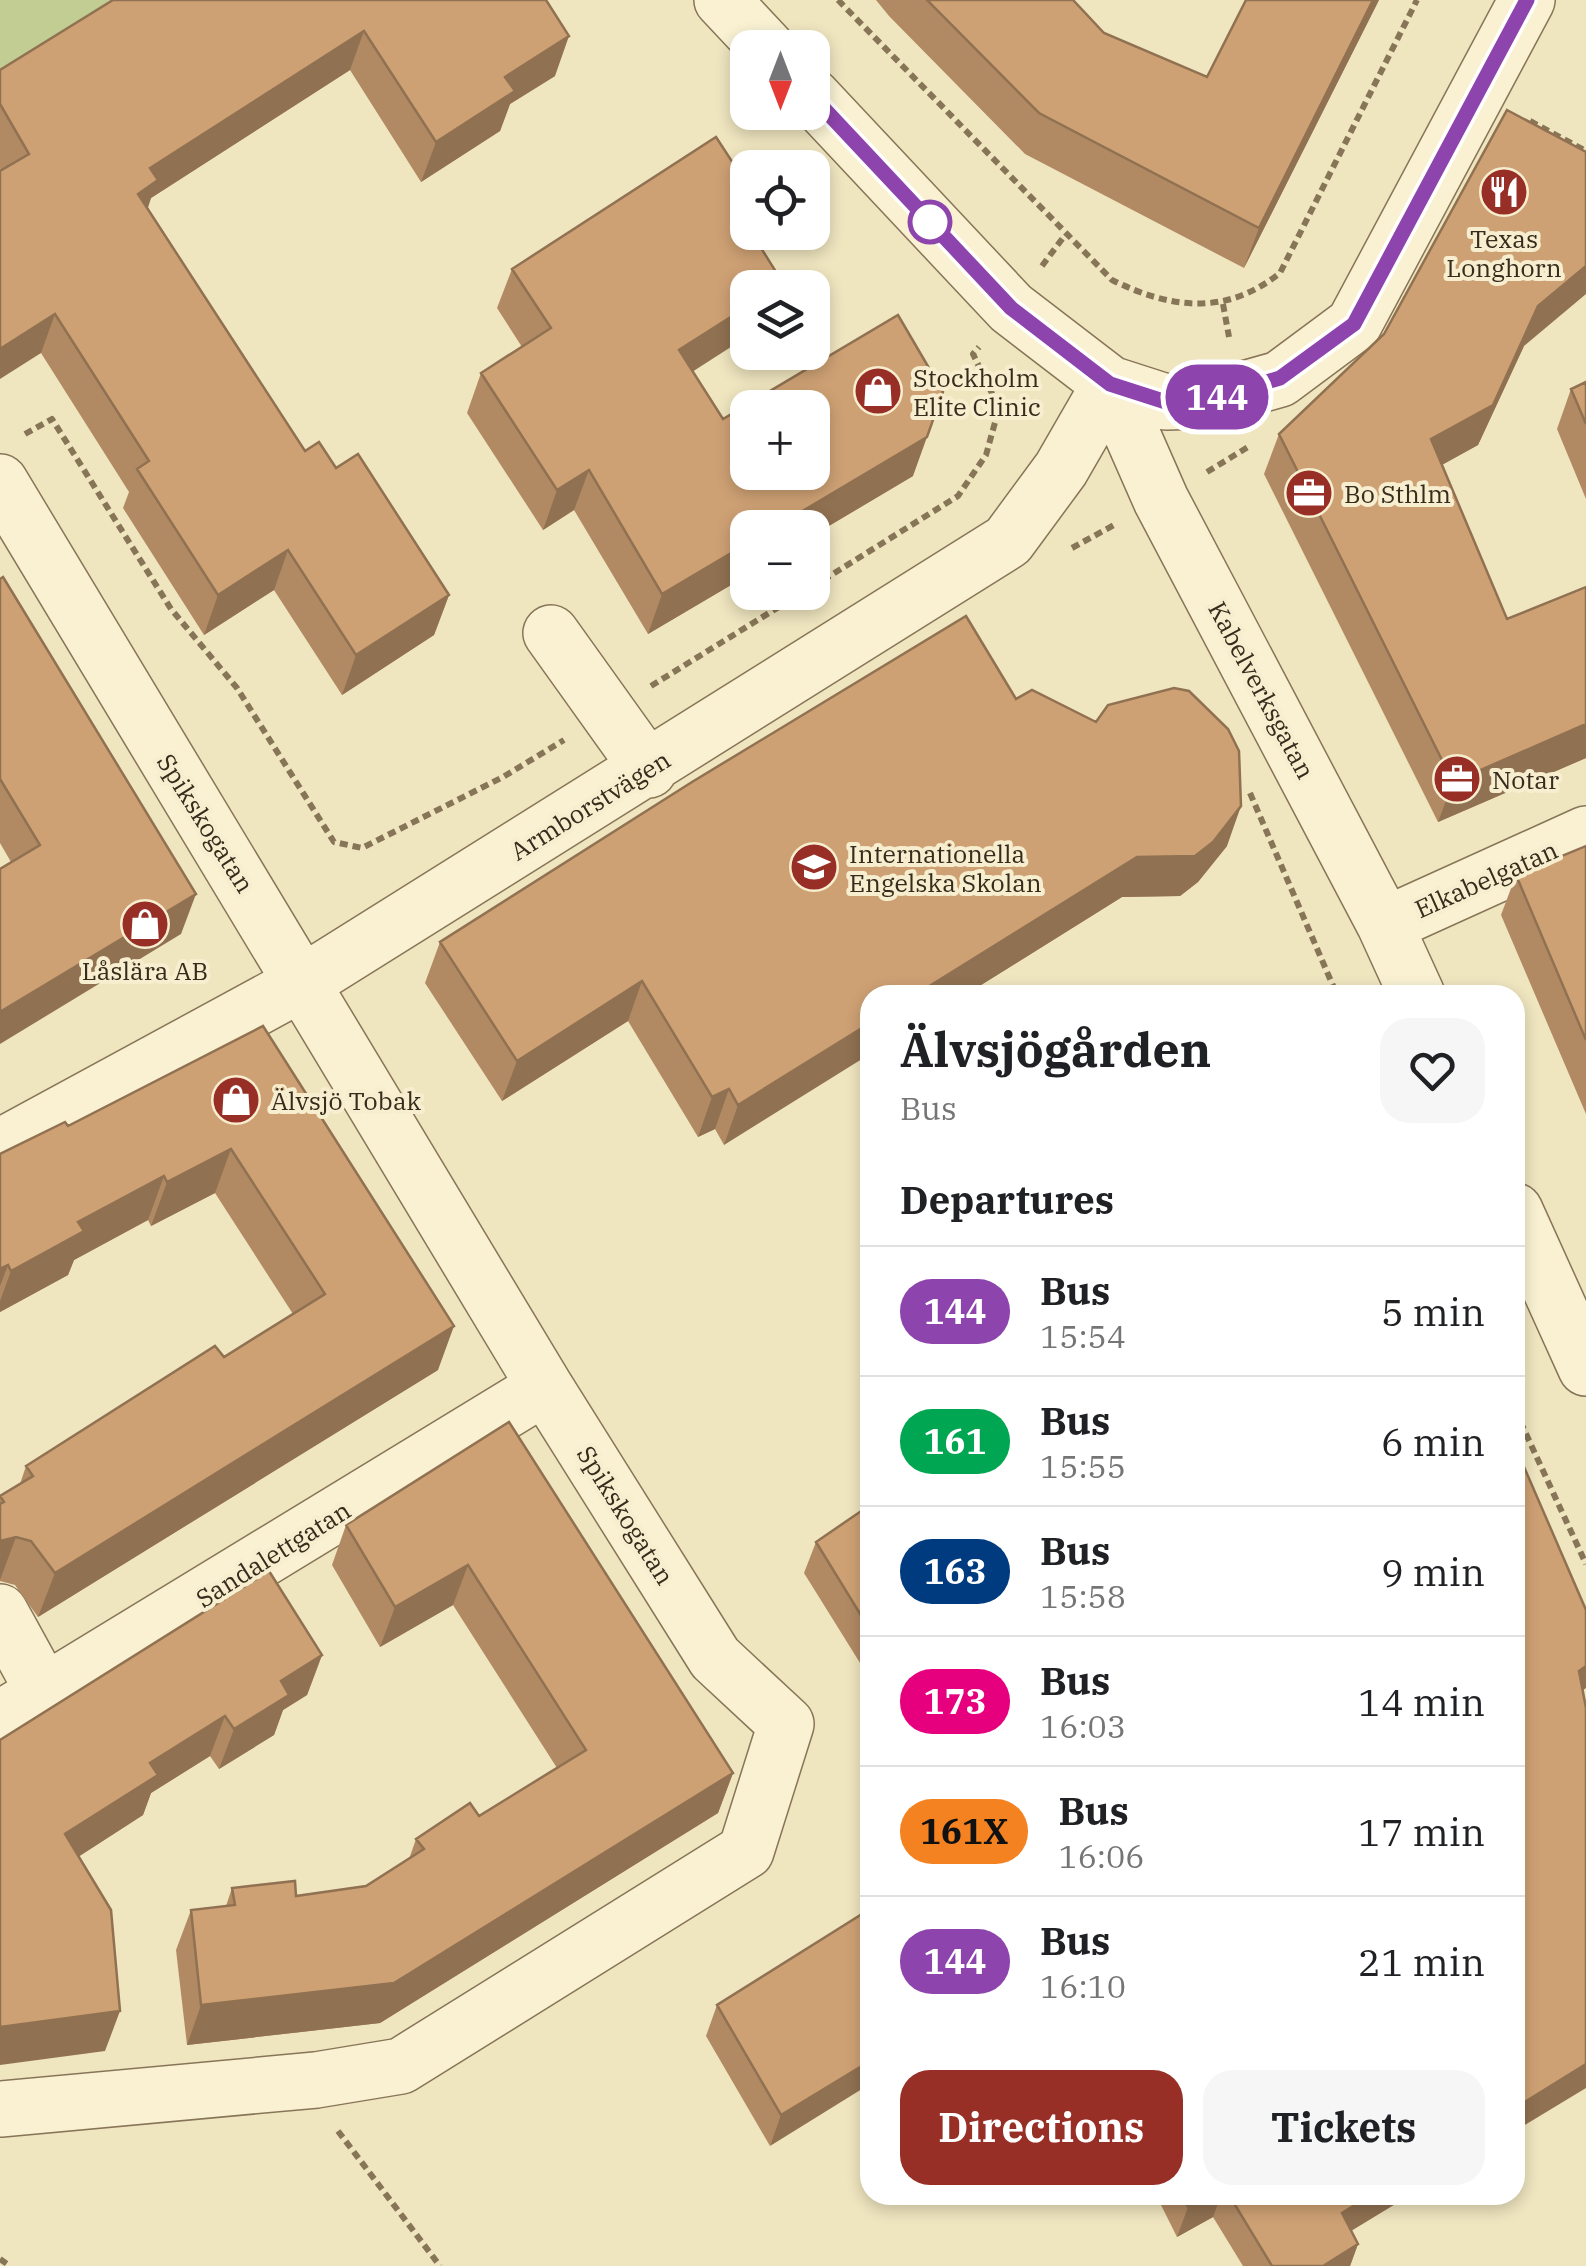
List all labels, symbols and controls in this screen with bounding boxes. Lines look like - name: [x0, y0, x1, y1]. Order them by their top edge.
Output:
- north arrow: [730, 30, 830, 130]
- map controls: [730, 30, 830, 610]
- button: locate: [730, 150, 830, 250]
- restaurant icon: Texas Longhorn: [1478, 166, 1530, 218]
- unlabelled marker: [909, 201, 951, 243]
- place label: Texas Longhorn: [1446, 222, 1562, 284]
- button: layers: [730, 270, 830, 370]
- place label: Stockholm Elite Clinic: [913, 361, 1041, 423]
- line badge: 144: [1160, 364, 1274, 430]
- shop icon: Stockholm Elite Clinic: [852, 365, 904, 417]
- text: 144: [1185, 374, 1249, 420]
- button: +: [730, 390, 830, 490]
- office icon: Bo Sthlm: [1283, 467, 1335, 519]
- place label: Bo Sthlm: [1344, 477, 1451, 510]
- button: −: [730, 510, 830, 610]
- street label: Kabelverksgatan: [1201, 596, 1323, 784]
- street label: Armborstvägen: [504, 743, 676, 867]
- street label: Spikskogatan: [150, 747, 262, 899]
- office icon: Notar: [1431, 753, 1483, 805]
- place label: Notar: [1492, 763, 1559, 796]
- street label: Elkabelgatan: [1409, 833, 1563, 925]
- place label: Internationella Engelska Skolan: [849, 837, 1042, 899]
- school or university icon: Internationella Engelska Skolan: [788, 841, 840, 893]
- shop icon: Låslära AB: [119, 898, 171, 950]
- place label: Låslära AB: [82, 954, 208, 987]
- text: Älvsjögården: [900, 1018, 1211, 1080]
- button: heart: [1380, 1018, 1485, 1123]
- shop icon: Älvsjö Tobak: [210, 1074, 262, 1126]
- place label: Älvsjö Tobak: [271, 1084, 422, 1117]
- text: Bus: [900, 1087, 957, 1129]
- text: Departures: [900, 1175, 1114, 1224]
- text: Bus: [1040, 1266, 1110, 1315]
- text: 5 min: [1381, 1287, 1485, 1336]
- text: 144: [923, 1288, 987, 1334]
- text: 15:54: [1040, 1315, 1126, 1357]
- text: Bus: [1040, 1396, 1110, 1445]
- text: 6 min: [1381, 1417, 1485, 1466]
- text: 161: [923, 1418, 987, 1464]
- street label: Spikskogatan: [570, 1439, 682, 1591]
- text: 15:55: [1040, 1445, 1126, 1487]
- street label: Sandalettgatan: [189, 1493, 357, 1615]
- text: Bus: [1040, 1526, 1110, 1575]
- text: 9 min: [1381, 1547, 1485, 1596]
- text: 163: [923, 1548, 987, 1594]
- text: 15:58: [1040, 1575, 1126, 1617]
- text: Bus: [1040, 1656, 1110, 1705]
- text: 14 min: [1358, 1677, 1485, 1726]
- text: 173: [923, 1678, 987, 1724]
- text: 16:03: [1040, 1705, 1126, 1747]
- text: Bus: [1058, 1786, 1129, 1835]
- text: 17 min: [1358, 1807, 1485, 1856]
- text: 161X: [920, 1808, 1008, 1854]
- text: 16:06: [1058, 1835, 1144, 1877]
- text: Bus: [1040, 1916, 1110, 1965]
- text: 21 min: [1358, 1937, 1485, 1986]
- text: 144: [923, 1938, 987, 1984]
- text: 16:10: [1040, 1965, 1126, 2007]
- button: Directions: [900, 2070, 1183, 2185]
- button: Tickets: [1203, 2070, 1485, 2185]

